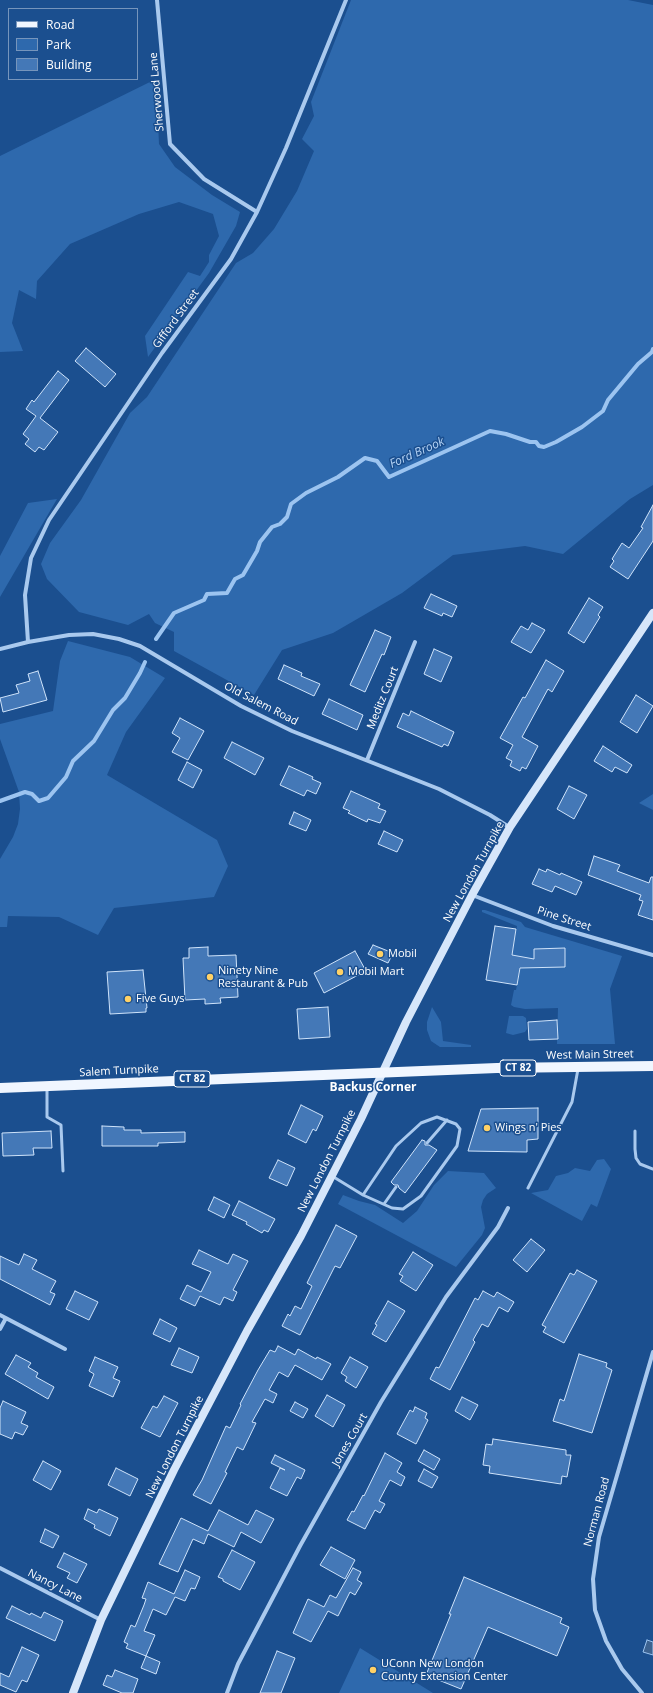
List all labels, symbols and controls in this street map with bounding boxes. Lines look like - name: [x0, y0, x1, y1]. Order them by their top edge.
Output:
- legend: [8, 8, 138, 80]
- text: Road: [46, 16, 75, 33]
- text: Park: [46, 36, 71, 53]
- street label: Sherwood Lane: [147, 52, 167, 132]
- text: Building: [46, 56, 91, 73]
- street label: Gifford Street: [150, 287, 202, 351]
- water label: Ford Brook: [387, 435, 447, 471]
- street label: Meditz Court: [364, 665, 402, 731]
- street label: Old Salem Road: [222, 680, 300, 728]
- street label: New London Turnpike: [441, 819, 507, 925]
- street label: Pine Street: [535, 904, 593, 934]
- place label: Mobil: [388, 947, 417, 961]
- marker: Mobil: [375, 949, 385, 959]
- place label: Ninety Nine Restaurant & Pub: [218, 964, 308, 990]
- place label: Mobil Mart: [348, 965, 404, 979]
- marker: Mobil Mart: [335, 967, 345, 977]
- marker: Ninety Nine Restaurant & Pub: [205, 972, 215, 982]
- place label: Five Guys: [136, 992, 184, 1006]
- marker: Five Guys: [123, 994, 133, 1004]
- street label: West Main Street: [546, 1048, 634, 1062]
- road number: CT 82: [500, 1060, 536, 1076]
- street label: Salem Turnpike: [79, 1062, 159, 1080]
- road number: CT 82: [174, 1071, 210, 1087]
- district label: Backus Corner: [330, 1081, 416, 1095]
- street label: New London Turnpike: [295, 1107, 359, 1215]
- place label: Wings n' Pies: [495, 1121, 562, 1135]
- marker: Wings n' Pies: [482, 1123, 492, 1133]
- street label: New London Turnpike: [143, 1393, 207, 1501]
- street label: Jones Court: [329, 1411, 371, 1469]
- street label: Norman Road: [581, 1476, 613, 1548]
- street label: Nancy Lane: [25, 1567, 85, 1605]
- place label: UConn New London County Extension Center: [381, 1657, 508, 1683]
- marker: UConn New London County Extension Center: [368, 1665, 378, 1675]

